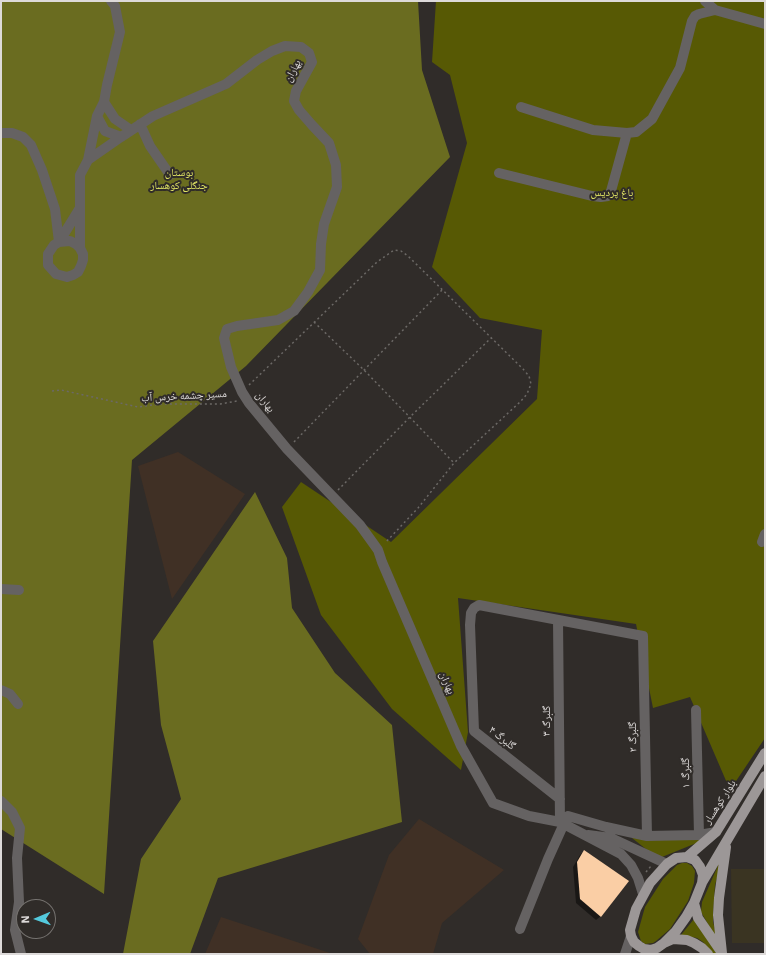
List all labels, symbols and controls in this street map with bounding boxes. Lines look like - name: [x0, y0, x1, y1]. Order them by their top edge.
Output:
- street label: بهاران: [282, 58, 304, 84]
- park label: بوستان جنگلی کوهسار: [150, 166, 208, 192]
- park label: باغ پردیس: [591, 186, 633, 200]
- street label: مسیر چشمه خرس آب: [141, 387, 227, 405]
- street label: بهاران: [253, 389, 277, 415]
- street label: بهاران: [436, 670, 458, 696]
- street label: گلبرگ ۳: [540, 706, 554, 736]
- street label: گلبرگ ۲: [626, 722, 640, 752]
- street label: گلبرگ ۴: [486, 723, 518, 753]
- street label: گلبرگ ۱: [679, 758, 693, 788]
- street label: بلوار کوهسار: [701, 777, 739, 827]
- north arrow: [16, 899, 56, 939]
- text: N: [18, 915, 32, 924]

